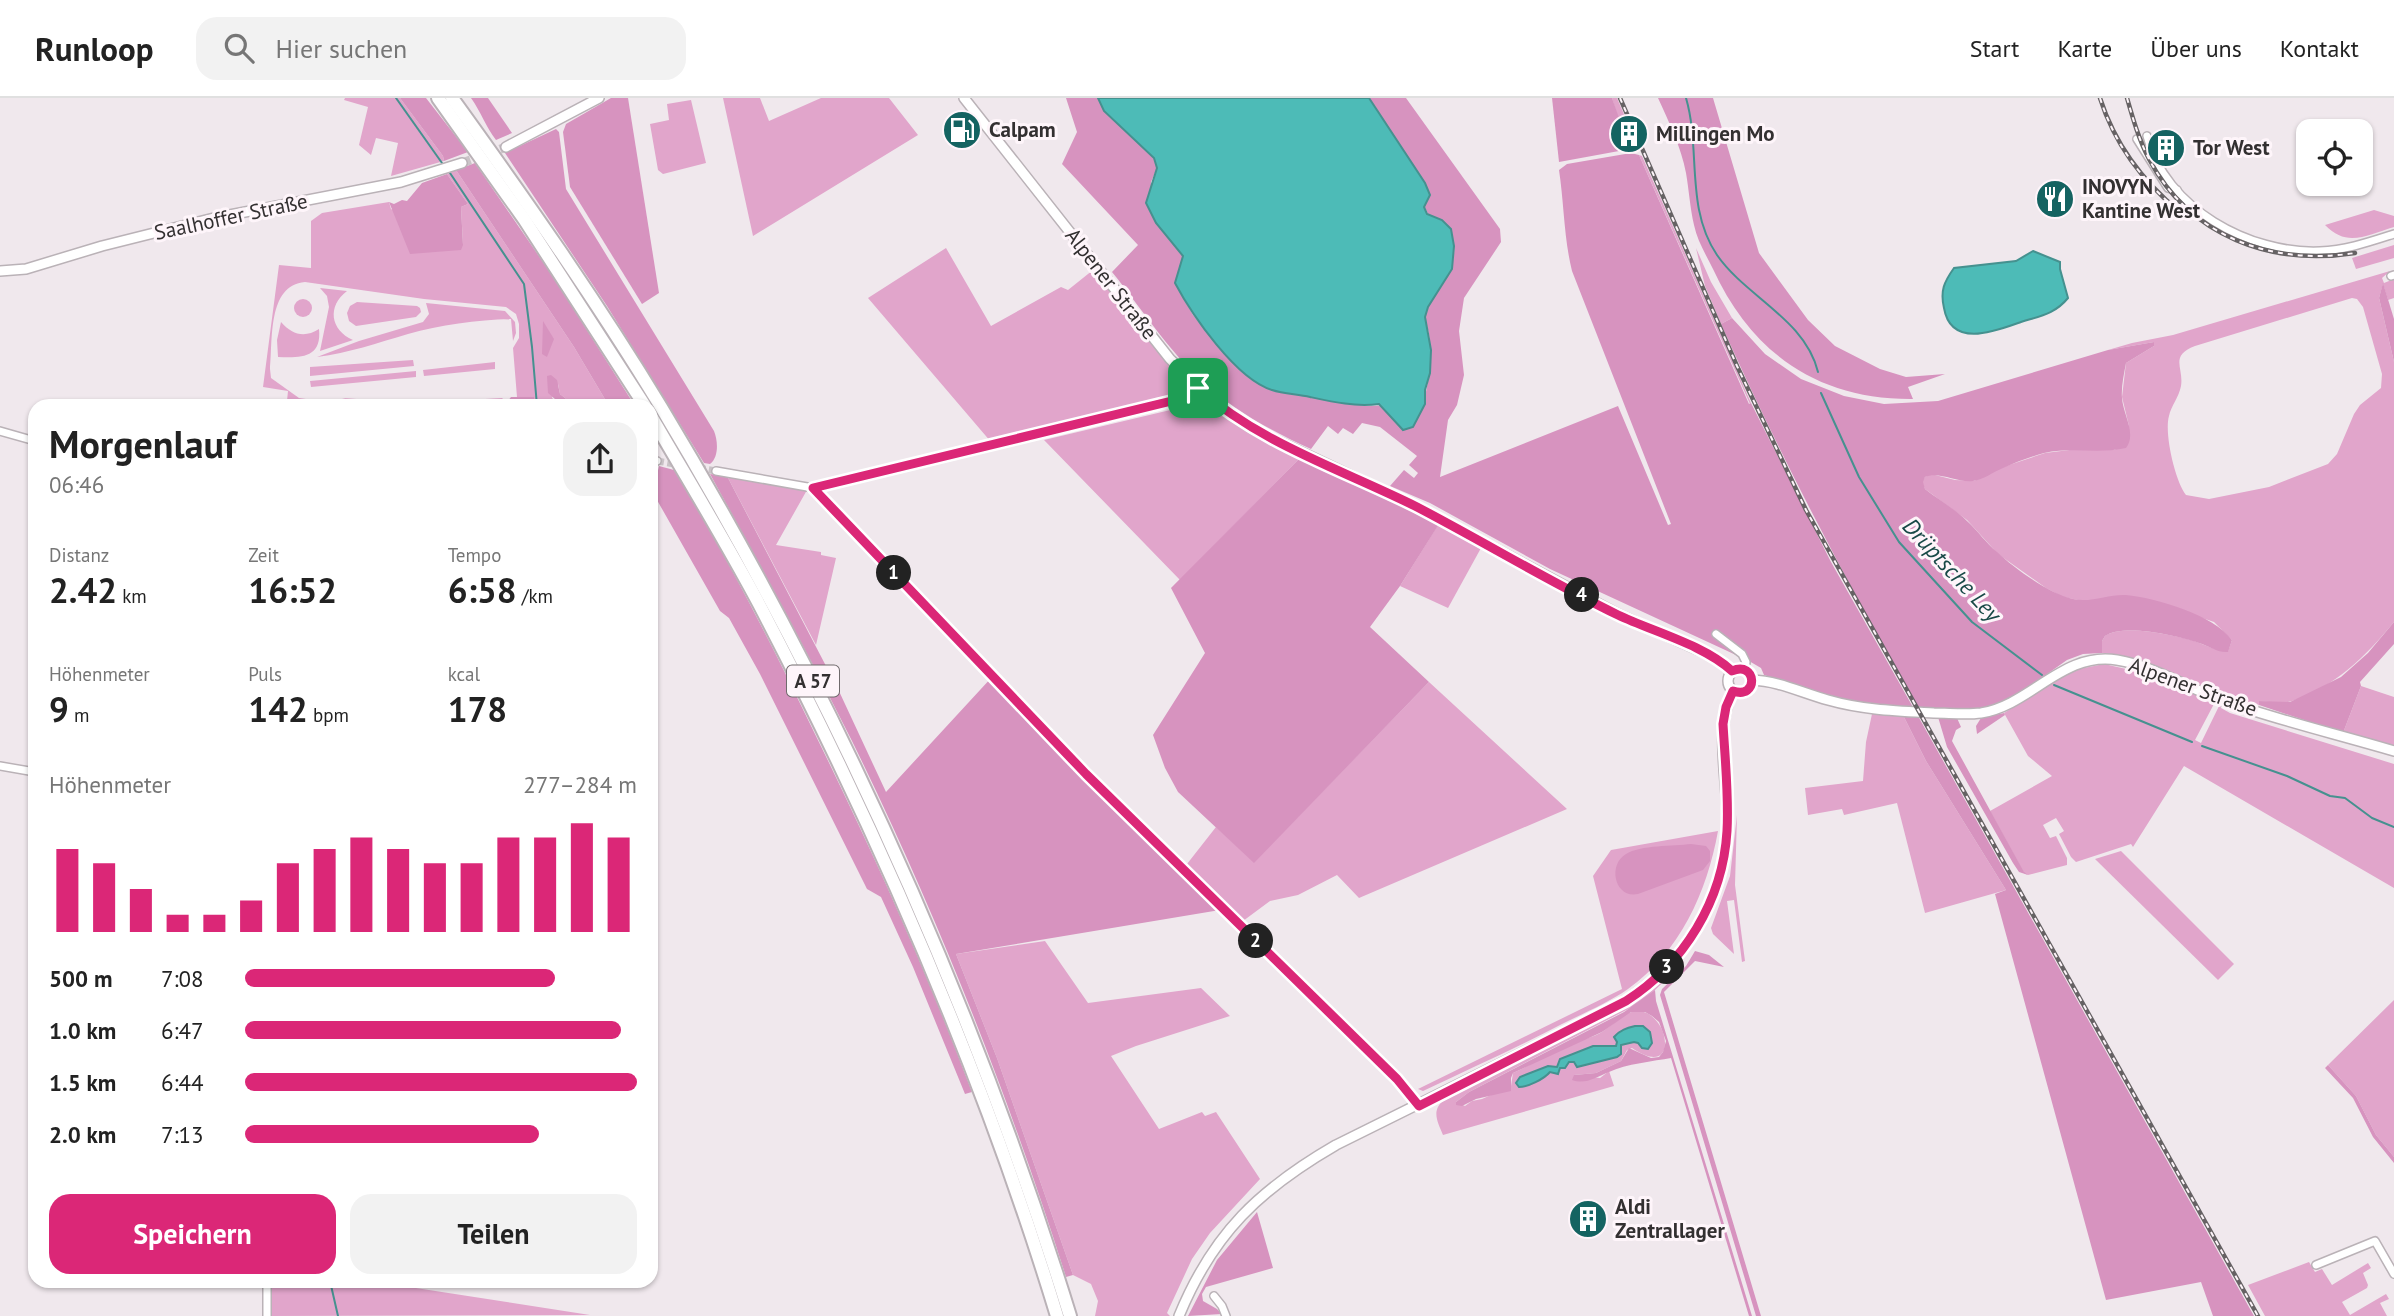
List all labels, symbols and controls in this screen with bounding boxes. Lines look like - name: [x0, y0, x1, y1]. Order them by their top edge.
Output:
- search box: [196, 17, 686, 80]
- text: Runloop: [35, 27, 154, 70]
- icon: search: [220, 29, 258, 67]
- text: Hier suchen: [276, 32, 407, 65]
- text: Start: [1970, 33, 2019, 64]
- text: Karte: [2057, 33, 2112, 64]
- text: Über uns: [2150, 33, 2242, 64]
- text: Kontakt: [2280, 33, 2359, 64]
- fuel station icon: Calpam: [941, 109, 983, 151]
- building icon: Millingen Mo: [1608, 113, 1650, 155]
- place label: Calpam: [989, 116, 1056, 143]
- map controls: [2296, 119, 2373, 196]
- button: locate: [2296, 119, 2373, 196]
- place label: Millingen Mo: [1656, 120, 1775, 147]
- building icon: Tor West: [2145, 127, 2187, 169]
- place label: Tor West: [2193, 134, 2270, 161]
- place label: INOVYN Kantine West: [2082, 173, 2201, 224]
- restaurant icon: INOVYN Kantine West: [2034, 178, 2076, 220]
- street label: Saalhoffer Straße: [152, 187, 310, 246]
- street label: Alpener Straße: [1059, 222, 1163, 345]
- pin: [1168, 358, 1228, 418]
- icon: arrive: [1179, 369, 1217, 407]
- text: Morgenlauf: [49, 419, 236, 468]
- button: share: [563, 422, 637, 496]
- text: 06:46: [49, 470, 104, 499]
- water label: Drüptsche Ley: [1897, 512, 2009, 629]
- text: Distanz: [49, 543, 109, 567]
- text: Zeit: [248, 543, 279, 567]
- text: Tempo: [448, 543, 501, 567]
- pin: 1: [876, 556, 912, 590]
- text: 1: [888, 560, 899, 584]
- text: 2.42: [49, 567, 117, 613]
- text: 16:52: [248, 567, 337, 613]
- text: 6:58: [448, 567, 517, 613]
- pin: 4: [1564, 578, 1600, 612]
- text: 4: [1576, 582, 1587, 606]
- text: km: [117, 584, 147, 608]
- text: /km: [517, 584, 553, 608]
- street label: Alpener Straße: [2125, 651, 2261, 722]
- text: Höhenmeter: [49, 662, 150, 686]
- text: Puls: [248, 662, 282, 686]
- text: kcal: [448, 662, 480, 686]
- road number: A 57: [787, 666, 839, 696]
- text: 9: [49, 686, 69, 732]
- text: 142: [248, 686, 308, 732]
- text: 178: [448, 686, 507, 732]
- text: m: [69, 703, 89, 727]
- text: bpm: [308, 703, 349, 727]
- text: Höhenmeter: [49, 770, 171, 799]
- text: 277–284 m: [523, 770, 637, 799]
- pin: 2: [1238, 924, 1274, 958]
- text: 2: [1250, 928, 1261, 952]
- pin: 3: [1650, 950, 1684, 984]
- text: 3: [1661, 954, 1672, 978]
- text: 500 m: [49, 964, 112, 993]
- text: 7:08: [161, 964, 204, 993]
- text: 1.0 km: [49, 1016, 116, 1045]
- text: 6:47: [161, 1016, 204, 1045]
- text: 1.5 km: [49, 1068, 116, 1097]
- text: 6:44: [161, 1068, 204, 1097]
- text: 2.0 km: [49, 1120, 116, 1149]
- text: 7:13: [161, 1120, 204, 1149]
- place label: Aldi Zentrallager: [1615, 1193, 1725, 1244]
- button: Speichern: [49, 1194, 336, 1274]
- button: Teilen: [350, 1194, 637, 1274]
- building icon: Aldi Zentrallager: [1567, 1198, 1609, 1240]

